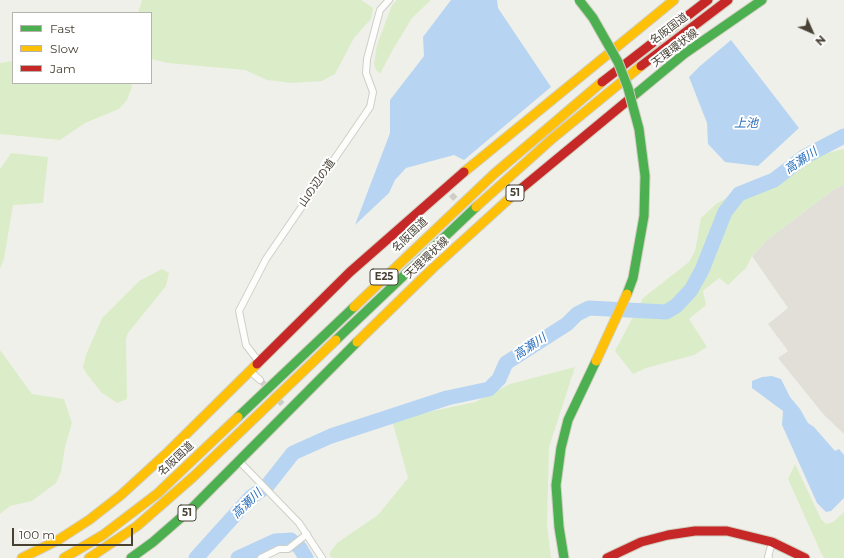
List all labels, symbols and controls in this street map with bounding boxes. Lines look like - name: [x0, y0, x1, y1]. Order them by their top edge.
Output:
- street label: 名阪国道: [647, 10, 691, 48]
- legend: [12, 12, 152, 84]
- north arrow: [792, 12, 832, 52]
- text: Fast: [50, 21, 75, 36]
- street label: 天理環状線: [649, 26, 701, 70]
- text: N: [812, 32, 829, 49]
- text: Slow: [50, 41, 79, 56]
- text: Jam: [50, 61, 76, 76]
- water label: 上池: [734, 116, 758, 130]
- water label: 高瀬川: [782, 145, 820, 177]
- street label: 山の辺の道: [296, 157, 338, 209]
- road number: 51: [506, 185, 524, 201]
- street label: 名阪国道: [390, 215, 430, 255]
- street label: 天理環状線: [402, 234, 452, 282]
- road number: E25: [370, 269, 398, 285]
- water label: 高瀬川: [511, 331, 549, 363]
- street label: 名阪国道: [155, 439, 197, 479]
- water label: 高瀬川: [229, 486, 265, 522]
- road number: 51: [178, 505, 196, 521]
- scale bar: [14, 520, 135, 546]
- text: 100 m: [19, 527, 55, 542]

